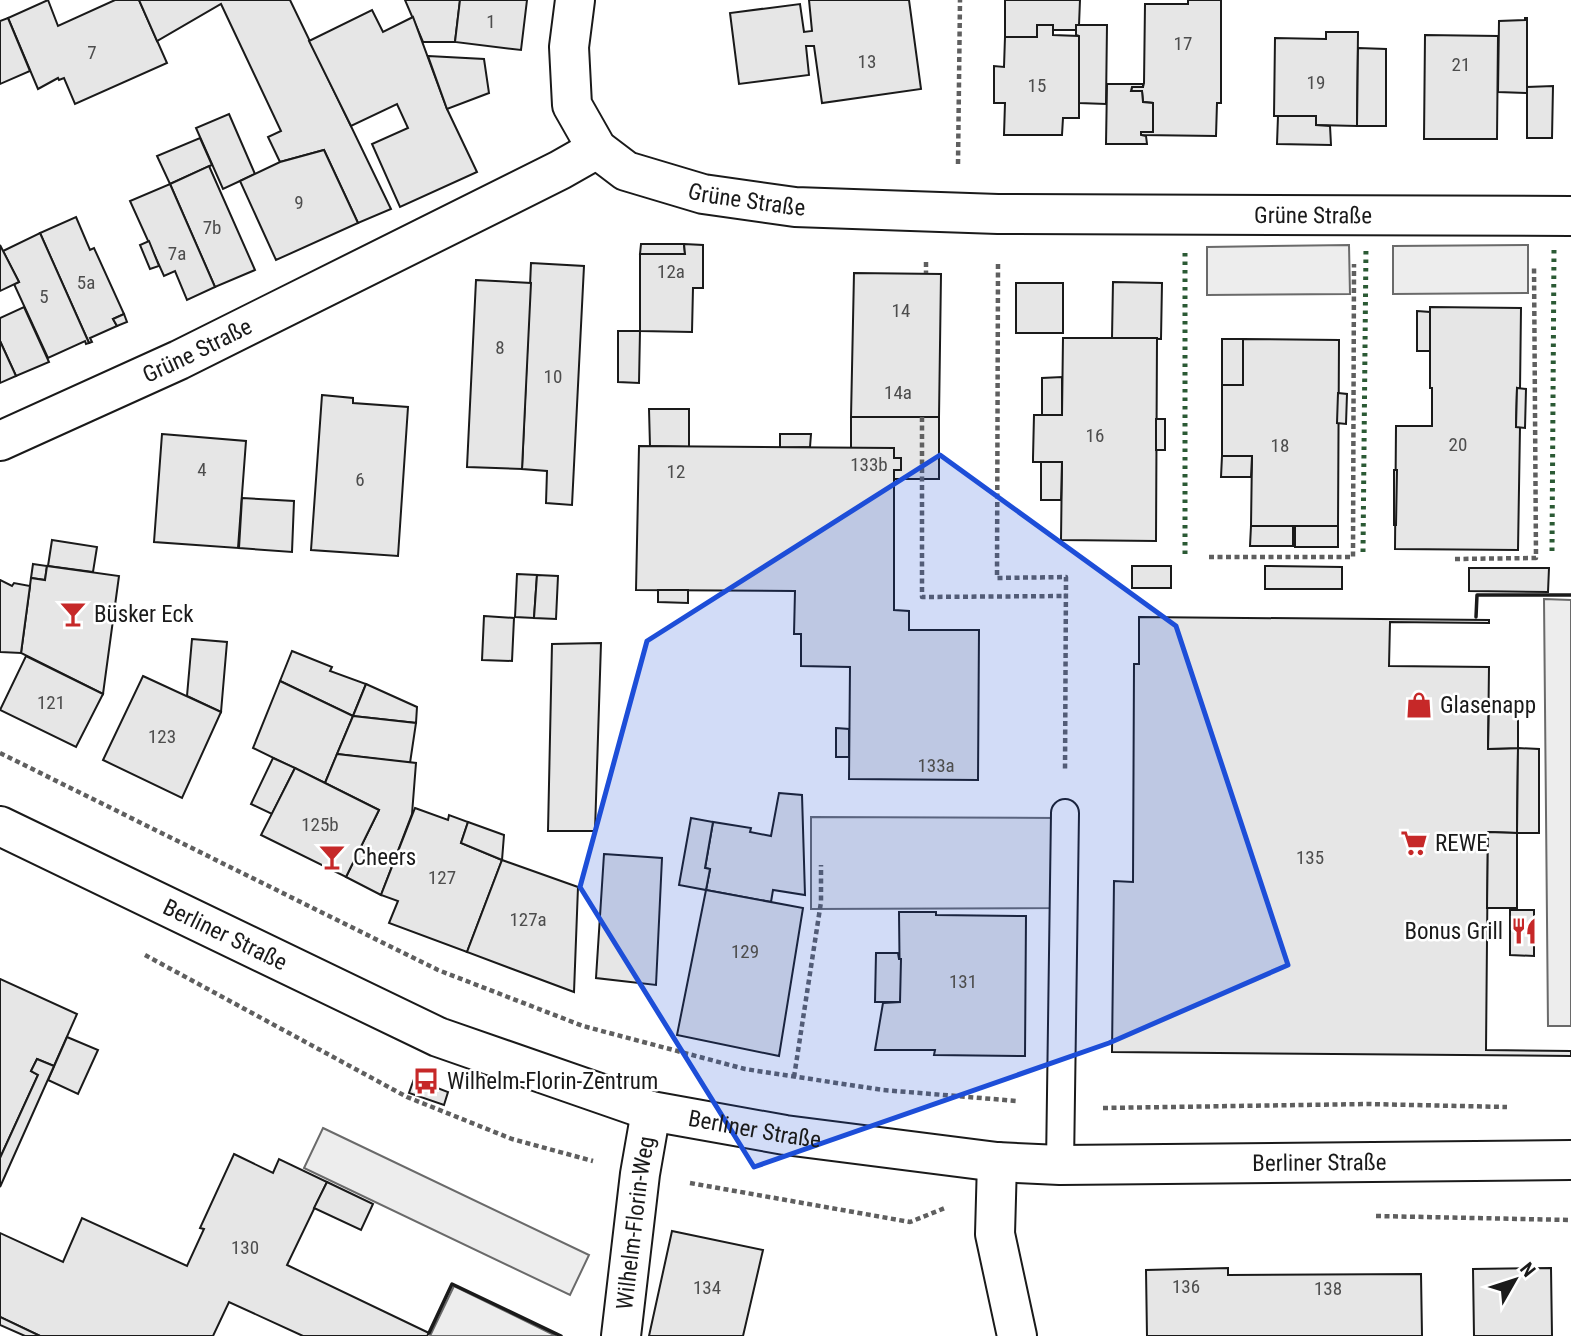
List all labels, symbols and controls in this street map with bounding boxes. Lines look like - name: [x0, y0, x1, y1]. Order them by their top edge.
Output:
- house number: 1: [486, 10, 496, 33]
- house number: 17: [1174, 32, 1192, 55]
- house number: 7: [87, 41, 97, 64]
- house number: 13: [858, 50, 876, 73]
- house number: 21: [1452, 53, 1470, 76]
- house number: 19: [1307, 71, 1325, 94]
- house number: 15: [1028, 74, 1046, 97]
- street label: Grüne Straße: [685, 177, 806, 221]
- house number: 9: [294, 191, 304, 214]
- street label: Grüne Straße: [1254, 201, 1372, 229]
- house number: 7b: [203, 216, 221, 239]
- house number: 7a: [168, 242, 186, 265]
- house number: 12a: [657, 260, 685, 283]
- house number: 5a: [77, 271, 95, 294]
- house number: 5: [39, 285, 49, 308]
- house number: 14: [892, 299, 910, 322]
- street label: Grüne Straße: [138, 312, 256, 388]
- house number: 8: [495, 336, 505, 359]
- house number: 10: [544, 365, 562, 388]
- house number: 14a: [884, 381, 912, 404]
- house number: 16: [1086, 424, 1104, 447]
- house number: 20: [1449, 433, 1467, 456]
- house number: 18: [1271, 434, 1289, 457]
- house number: 133b: [850, 453, 888, 476]
- house number: 4: [197, 458, 207, 481]
- house number: 12: [667, 460, 685, 483]
- house number: 6: [355, 468, 365, 491]
- bar icon: Büsker Eck: [58, 599, 88, 629]
- place label: Büsker Eck: [94, 601, 194, 628]
- shop icon: Glasenapp: [1404, 690, 1434, 720]
- house number: 121: [37, 691, 65, 714]
- place label: Glasenapp: [1440, 692, 1536, 719]
- house number: 123: [148, 725, 176, 748]
- house number: 133a: [917, 754, 955, 777]
- house number: 125b: [301, 813, 339, 836]
- supermarket icon: REWE: [1399, 828, 1429, 858]
- place label: REWE: [1435, 830, 1488, 857]
- bar icon: Cheers: [317, 842, 347, 872]
- place label: Cheers: [353, 844, 416, 871]
- house number: 135: [1296, 846, 1324, 869]
- house number: 127: [428, 866, 456, 889]
- street label: Berliner Straße: [159, 893, 292, 976]
- house number: 127a: [509, 908, 547, 931]
- restaurant icon: Bonus Grill: [1509, 916, 1539, 946]
- place label: Bonus Grill: [1404, 918, 1503, 945]
- house number: 129: [731, 940, 759, 963]
- house number: 131: [949, 970, 977, 993]
- bus stop icon: Wilhelm-Florin-Zentrum: [411, 1066, 441, 1096]
- place label: Wilhelm-Florin-Zentrum: [447, 1068, 658, 1095]
- street label: Berliner Straße: [686, 1104, 823, 1153]
- street label: Wilhelm-Florin-Weg: [611, 1134, 660, 1311]
- street label: Berliner Straße: [1252, 1148, 1387, 1177]
- house number: 130: [231, 1236, 259, 1259]
- north arrow: [1480, 1245, 1550, 1315]
- text: N: [1515, 1258, 1540, 1281]
- house number: 136: [1172, 1275, 1200, 1298]
- house number: 134: [693, 1276, 721, 1299]
- house number: 138: [1314, 1277, 1342, 1300]

